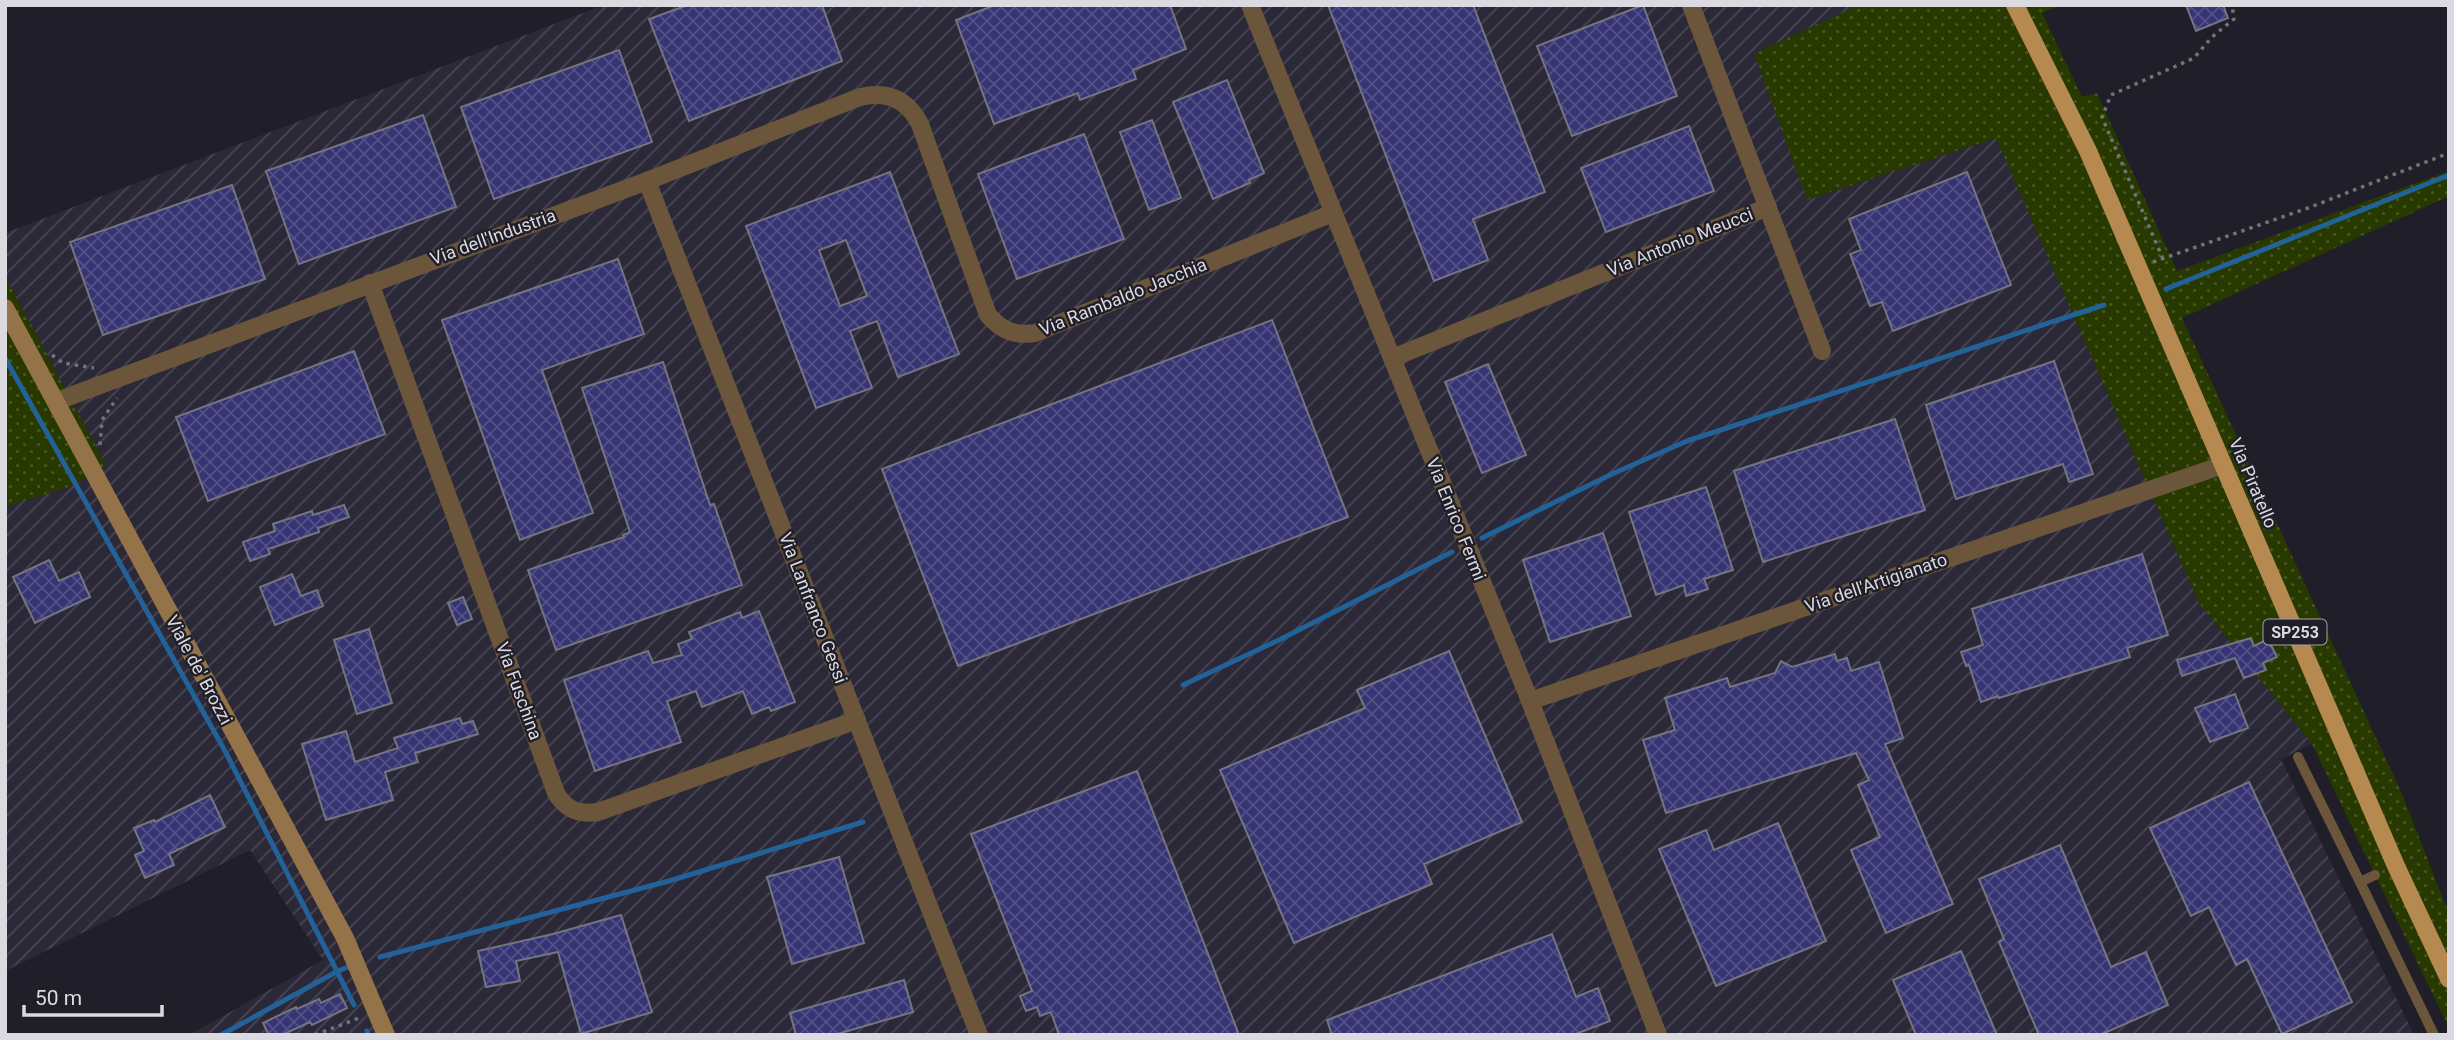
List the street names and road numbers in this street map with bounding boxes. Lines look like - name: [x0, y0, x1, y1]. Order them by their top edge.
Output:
- street label: Via Antonio Meucci: [1604, 203, 1756, 280]
- street label: Via dell'Industria: [427, 204, 558, 269]
- street label: Via Rambaldo Jacchia: [1036, 253, 1210, 340]
- street label: Via Piratello: [2225, 435, 2282, 531]
- street label: Via Enrico Fermi: [1422, 454, 1491, 583]
- street label: Via Lanfranco Gessi: [775, 529, 852, 686]
- street label: Via dell'Artigianato: [1802, 548, 1950, 617]
- street label: Viale de' Brozzi: [162, 612, 237, 728]
- road number: SP253: [2264, 620, 2326, 645]
- street label: Via Fuschina: [492, 639, 547, 743]

